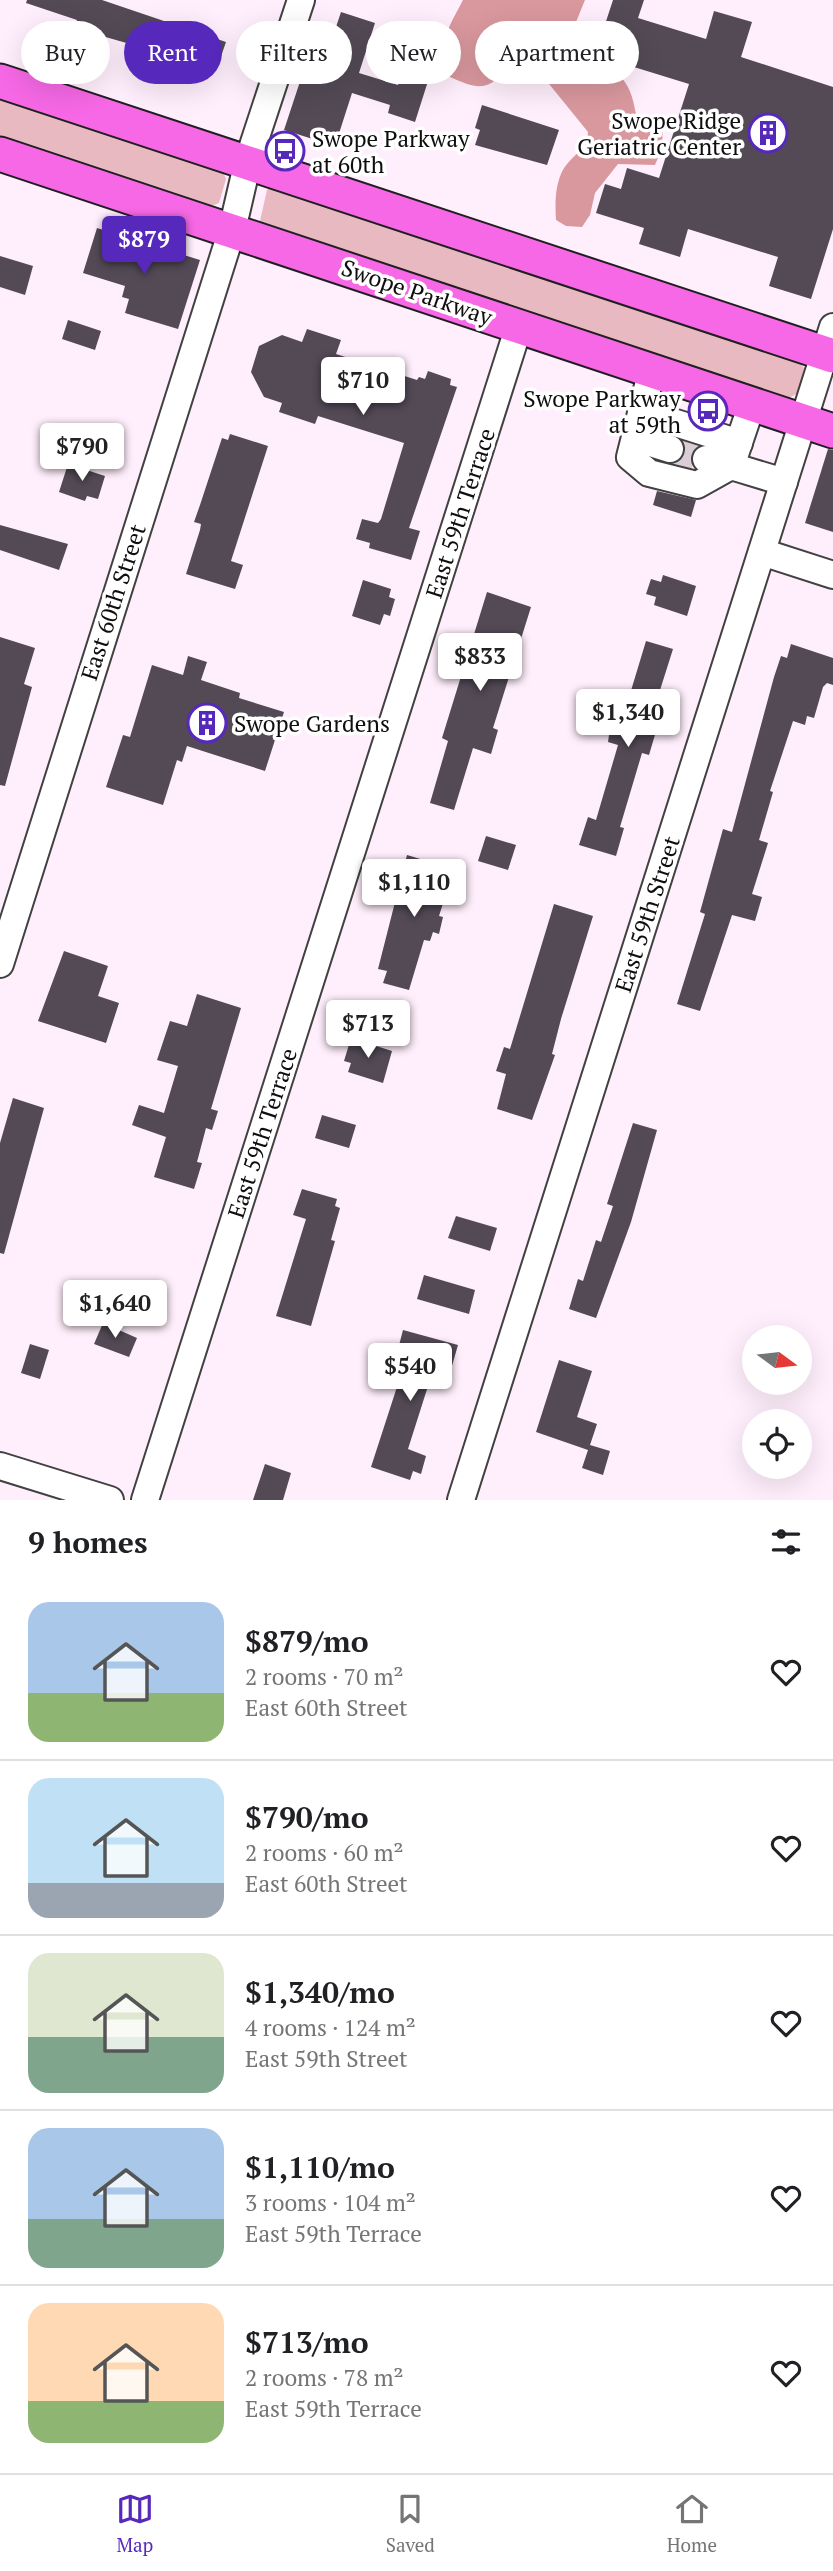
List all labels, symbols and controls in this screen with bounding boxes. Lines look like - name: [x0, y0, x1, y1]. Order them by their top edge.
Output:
- chip: Buy: [21, 21, 110, 84]
- chip: Rent: [124, 21, 222, 84]
- chip: Filters: [236, 21, 352, 84]
- chip: New: [366, 21, 461, 84]
- chip: Apartment: [475, 21, 639, 84]
- place label: Swope Ridge Geriatric Center: [577, 105, 741, 162]
- building icon: Swope Ridge Geriatric Center: [747, 112, 789, 154]
- place label: Swope Parkway at 60th: [312, 123, 470, 180]
- bus stop icon: Swope Parkway at 60th: [264, 130, 306, 172]
- pin: $879: [103, 216, 185, 276]
- text: $879: [118, 223, 170, 254]
- street label: Swope Parkway: [337, 252, 497, 332]
- pin: $710: [322, 358, 404, 417]
- text: $710: [337, 364, 389, 395]
- place label: Swope Parkway at 59th: [523, 383, 681, 440]
- bus stop icon: Swope Parkway at 59th: [687, 390, 729, 432]
- pin: $790: [41, 424, 123, 483]
- street label: East 59th Terrace: [418, 424, 502, 602]
- text: $790: [56, 430, 108, 461]
- street label: East 60th Street: [73, 519, 153, 684]
- pin: $833: [439, 634, 521, 693]
- text: $833: [454, 640, 506, 671]
- pin: $1,340: [571, 690, 685, 749]
- text: $1,340: [592, 696, 664, 727]
- building icon: Swope Gardens: [186, 702, 228, 744]
- place label: Swope Gardens: [234, 708, 390, 739]
- street label: East 59th Street: [607, 831, 687, 996]
- pin: $1,110: [357, 860, 471, 919]
- text: $1,110: [378, 866, 450, 897]
- pin: $713: [327, 1000, 409, 1060]
- text: $713: [342, 1007, 394, 1038]
- street label: East 59th Terrace: [220, 1044, 304, 1222]
- pin: $1,640: [58, 1280, 172, 1340]
- text: $1,640: [79, 1287, 151, 1318]
- north arrow: [742, 1325, 812, 1395]
- map controls: [742, 1325, 812, 1479]
- pin: $540: [369, 1344, 451, 1403]
- text: $540: [384, 1350, 436, 1381]
- button: locate: [742, 1409, 812, 1479]
- text: 9 homes: [28, 1522, 147, 1562]
- icon: filters: [767, 1523, 805, 1561]
- text: $879/mo: [245, 1621, 369, 1661]
- icon: home: [84, 1630, 168, 1714]
- icon: heart: [767, 1653, 805, 1691]
- text: 2 rooms · 70 m²: [245, 1661, 404, 1692]
- text: East 60th Street: [245, 1692, 408, 1723]
- text: $790/mo: [245, 1797, 369, 1837]
- icon: home: [84, 1806, 168, 1890]
- icon: heart: [767, 1829, 805, 1867]
- text: 2 rooms · 60 m²: [245, 1837, 404, 1868]
- text: East 60th Street: [245, 1868, 408, 1899]
- text: $1,340/mo: [245, 1972, 395, 2012]
- icon: home: [84, 1981, 168, 2065]
- icon: heart: [767, 2004, 805, 2042]
- text: 4 rooms · 124 m²: [245, 2012, 416, 2043]
- text: East 59th Street: [245, 2043, 408, 2074]
- text: $1,110/mo: [245, 2147, 395, 2187]
- icon: home: [84, 2156, 168, 2240]
- icon: heart: [767, 2179, 805, 2217]
- text: 3 rooms · 104 m²: [245, 2187, 416, 2218]
- text: East 59th Terrace: [245, 2218, 422, 2249]
- text: $713/mo: [245, 2322, 369, 2362]
- icon: home: [84, 2331, 168, 2415]
- icon: heart: [767, 2354, 805, 2392]
- text: 2 rooms · 78 m²: [245, 2362, 404, 2393]
- text: East 59th Terrace: [245, 2393, 422, 2424]
- tab: Map: [116, 2490, 154, 2557]
- tab: Saved: [386, 2490, 435, 2557]
- tab: Home: [667, 2490, 717, 2557]

